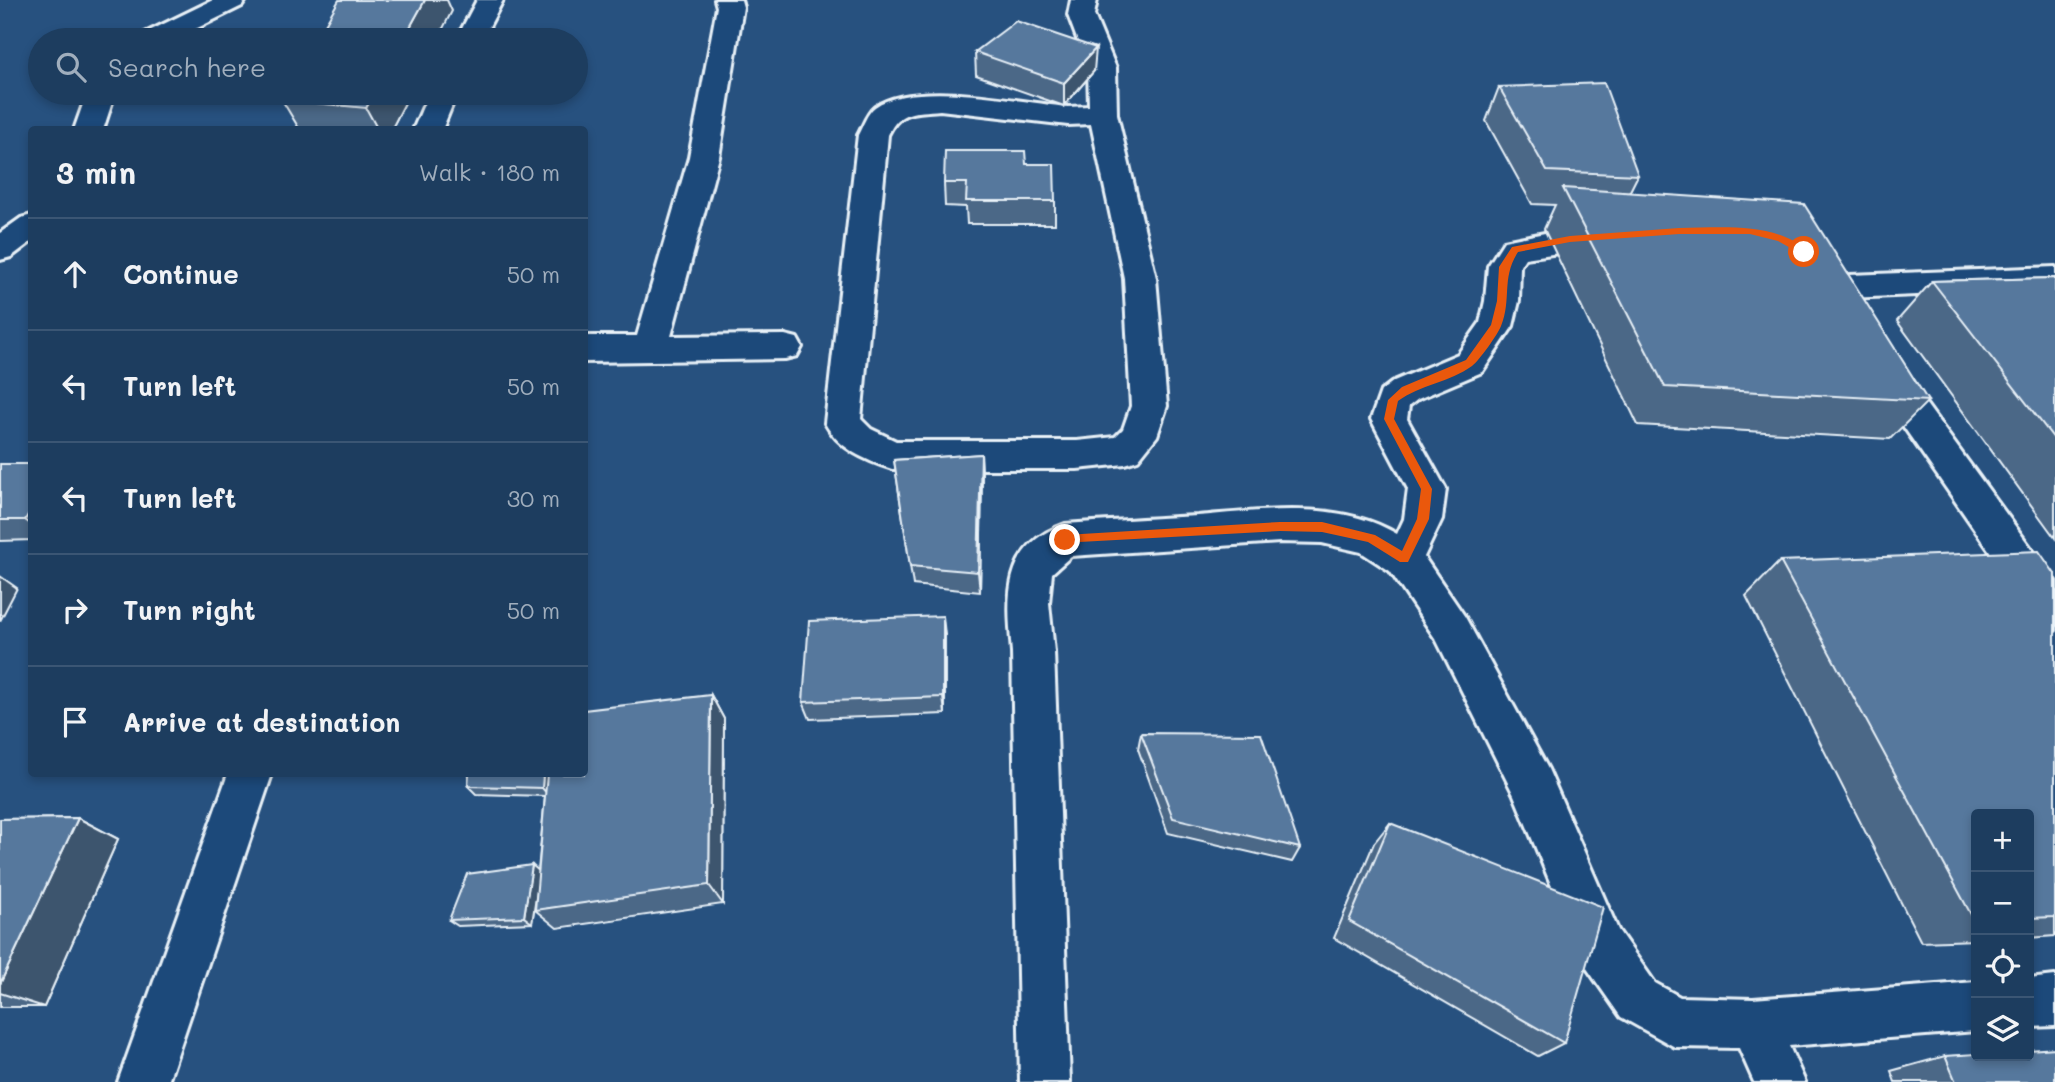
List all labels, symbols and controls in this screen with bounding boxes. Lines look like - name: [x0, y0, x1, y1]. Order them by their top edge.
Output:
- search box: [28, 28, 588, 105]
- icon: search: [52, 48, 90, 86]
- text: Search here: [108, 50, 266, 84]
- text: 3 min: [56, 152, 136, 192]
- text: Walk · 180 m: [419, 157, 560, 187]
- route start: [1788, 236, 1819, 267]
- icon: ahead: [56, 255, 94, 293]
- text: Continue: [123, 257, 239, 291]
- text: 50 m: [507, 259, 560, 289]
- icon: left: [56, 367, 94, 405]
- text: Turn left: [123, 369, 236, 403]
- text: 50 m: [507, 371, 560, 401]
- icon: left: [56, 479, 94, 517]
- text: Turn left: [123, 481, 236, 515]
- text: 30 m: [507, 483, 560, 513]
- route end: [1049, 524, 1080, 555]
- icon: right: [56, 591, 94, 629]
- text: Turn right: [123, 593, 256, 627]
- text: 50 m: [507, 595, 560, 625]
- icon: arrive: [56, 703, 94, 741]
- text: Arrive at destination: [123, 705, 400, 739]
- map controls: [1971, 809, 2034, 1061]
- button: +: [1971, 809, 2034, 872]
- button: −: [1971, 872, 2034, 935]
- button: locate: [1971, 935, 2034, 998]
- button: layers: [1971, 998, 2034, 1061]

